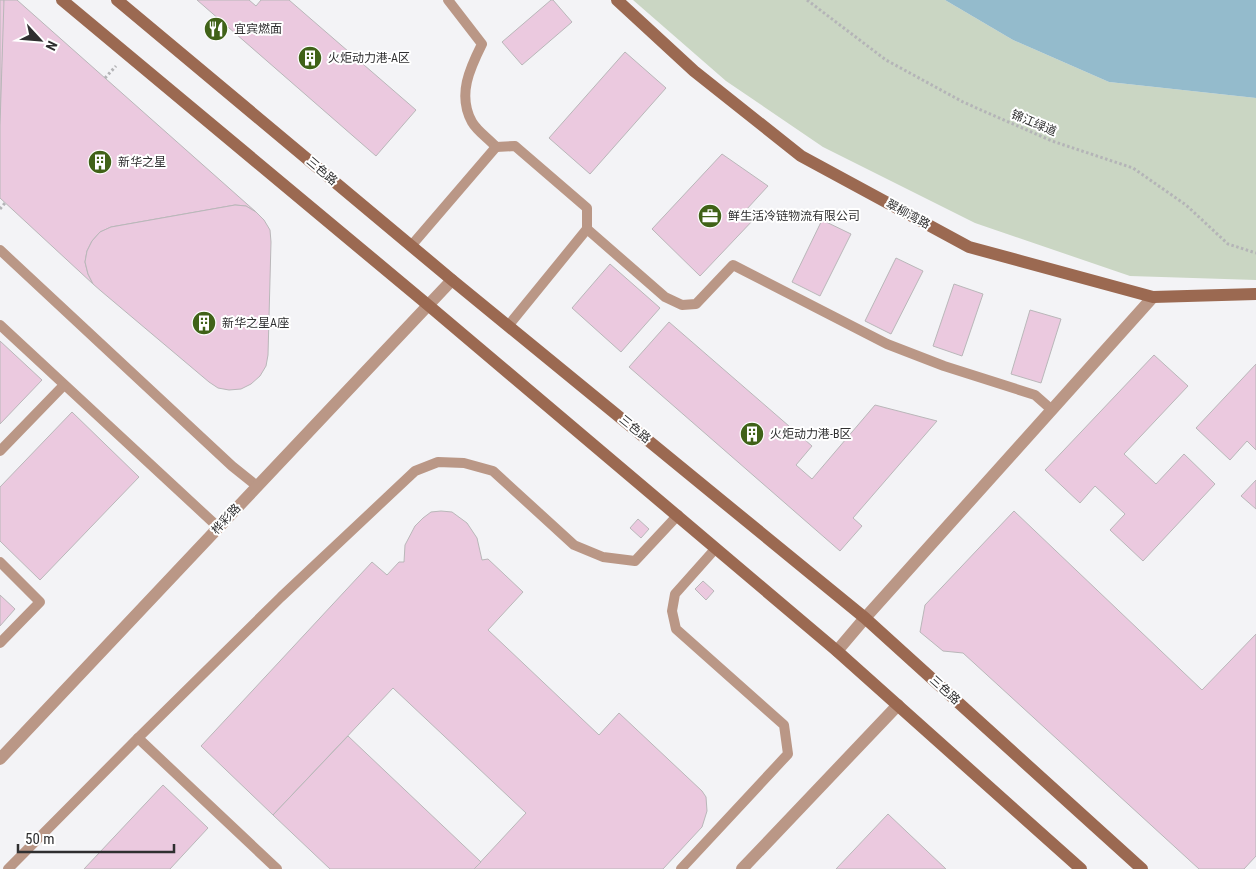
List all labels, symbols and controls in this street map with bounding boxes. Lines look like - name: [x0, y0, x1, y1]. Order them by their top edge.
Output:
- north arrow: [15, 15, 65, 65]
- restaurant icon: 宜宾燃面: [203, 16, 229, 42]
- place label: 宜宾燃面: [234, 22, 282, 36]
- text: N: [43, 38, 61, 53]
- building icon: 火炬动力港-A区: [297, 45, 323, 71]
- place label: 火炬动力港-A区: [328, 51, 410, 65]
- street label: 锦江绿道: [1009, 107, 1059, 139]
- building icon: 新华之星: [87, 149, 113, 175]
- street label: 三色路: [304, 154, 340, 188]
- place label: 新华之星: [118, 155, 166, 169]
- street label: 翠柳湾路: [884, 197, 932, 231]
- office icon: 鲜生活冷链物流有限公司: [697, 203, 723, 229]
- place label: 鲜生活冷链物流有限公司: [728, 209, 860, 223]
- building icon: 新华之星A座: [191, 310, 217, 336]
- place label: 新华之星A座: [222, 316, 289, 330]
- street label: 三色路: [617, 412, 653, 446]
- building icon: 火炬动力港-B区: [739, 421, 765, 447]
- place label: 火炬动力港-B区: [770, 427, 852, 441]
- street label: 桦彩路: [209, 501, 243, 537]
- street label: 三色路: [927, 673, 963, 707]
- scale bar: [18, 822, 174, 854]
- text: 50 m: [25, 830, 55, 848]

